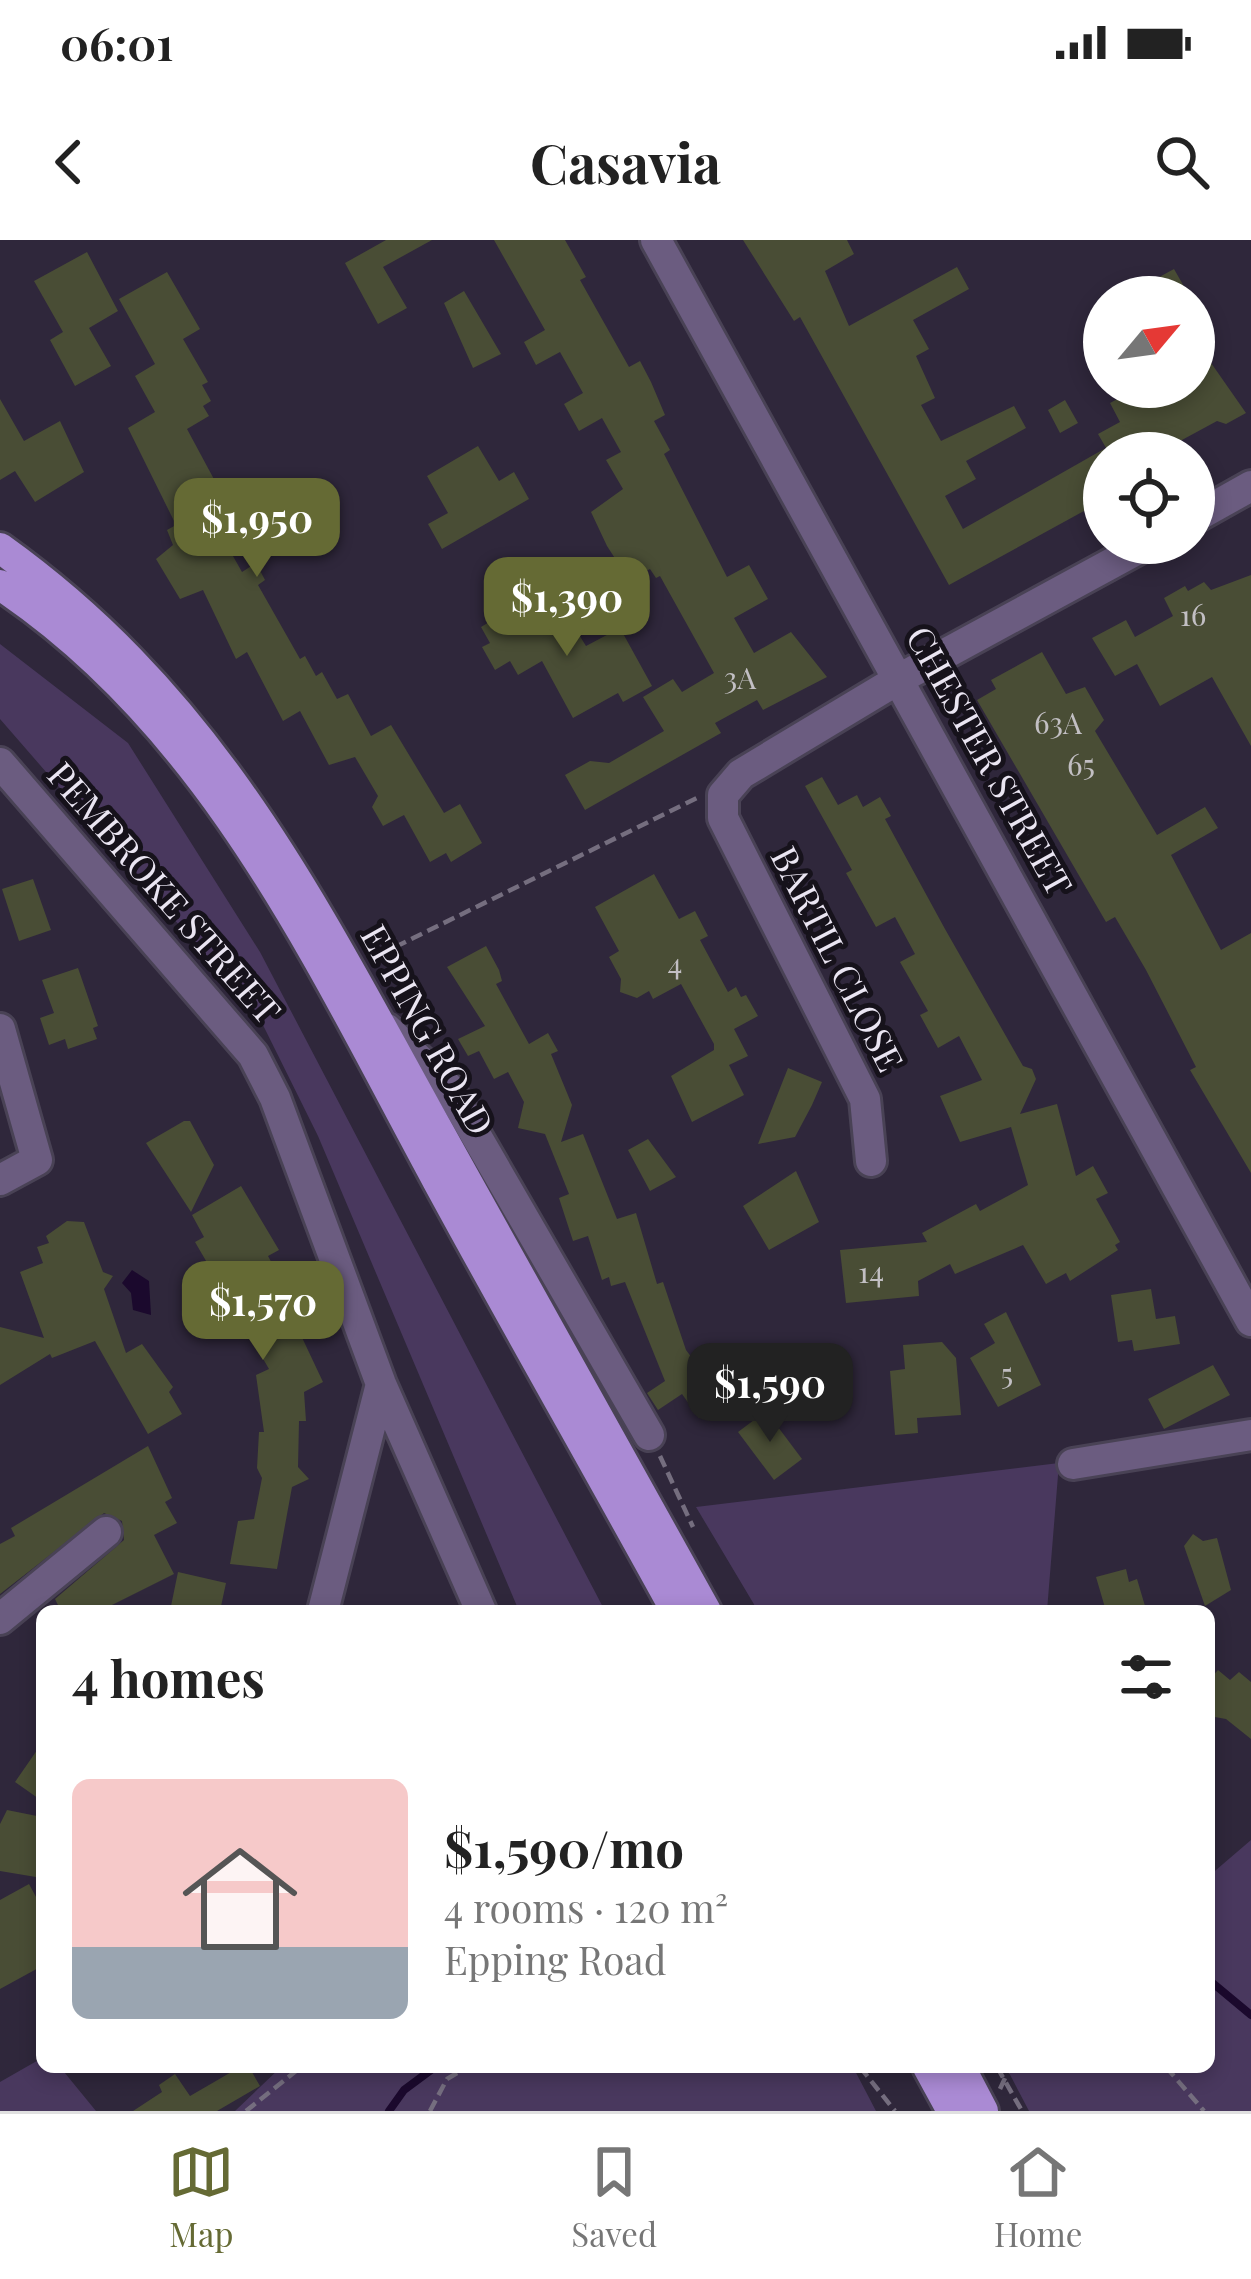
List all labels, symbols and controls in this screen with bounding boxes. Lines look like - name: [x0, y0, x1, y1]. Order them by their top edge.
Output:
- text: 06:01: [60, 12, 174, 72]
- text: Casavia: [530, 126, 721, 198]
- icon: back: [36, 129, 102, 195]
- icon: search: [1149, 129, 1215, 195]
- north arrow: [1083, 276, 1215, 408]
- map controls: [1083, 276, 1215, 564]
- button: locate: [1083, 432, 1215, 564]
- pin: $1,950: [159, 478, 355, 580]
- text: $1,950: [201, 491, 313, 543]
- pin: $1,390: [469, 557, 665, 659]
- text: $1,390: [511, 570, 623, 622]
- house number: 16: [1180, 594, 1206, 634]
- street label: CHESTER STREET: [897, 617, 1085, 903]
- house number: 3A: [724, 657, 757, 697]
- house number: 63A: [1034, 702, 1083, 742]
- house number: 65: [1067, 744, 1095, 784]
- street label: PEMBROKE STREET: [38, 751, 293, 1033]
- street label: BARTIL CLOSE: [762, 838, 916, 1079]
- street label: EPPING ROAD: [351, 915, 506, 1143]
- house number: 4: [668, 943, 682, 983]
- house number: 14: [858, 1251, 884, 1291]
- pin: $1,570: [165, 1261, 361, 1363]
- text: $1,570: [209, 1274, 317, 1326]
- pin: $1,590: [672, 1343, 868, 1445]
- house number: 5: [1001, 1353, 1013, 1393]
- text: $1,590: [714, 1356, 826, 1408]
- text: 4 homes: [72, 1643, 265, 1711]
- icon: filters: [1113, 1644, 1179, 1710]
- text: $1,590/mo: [444, 1813, 684, 1881]
- icon: home: [168, 1827, 312, 1971]
- text: 4 rooms · 120 m²: [444, 1881, 728, 1933]
- text: Epping Road: [444, 1933, 666, 1985]
- tab: Map: [168, 2139, 234, 2255]
- tab: Saved: [571, 2139, 657, 2255]
- tab: Home: [994, 2139, 1083, 2255]

